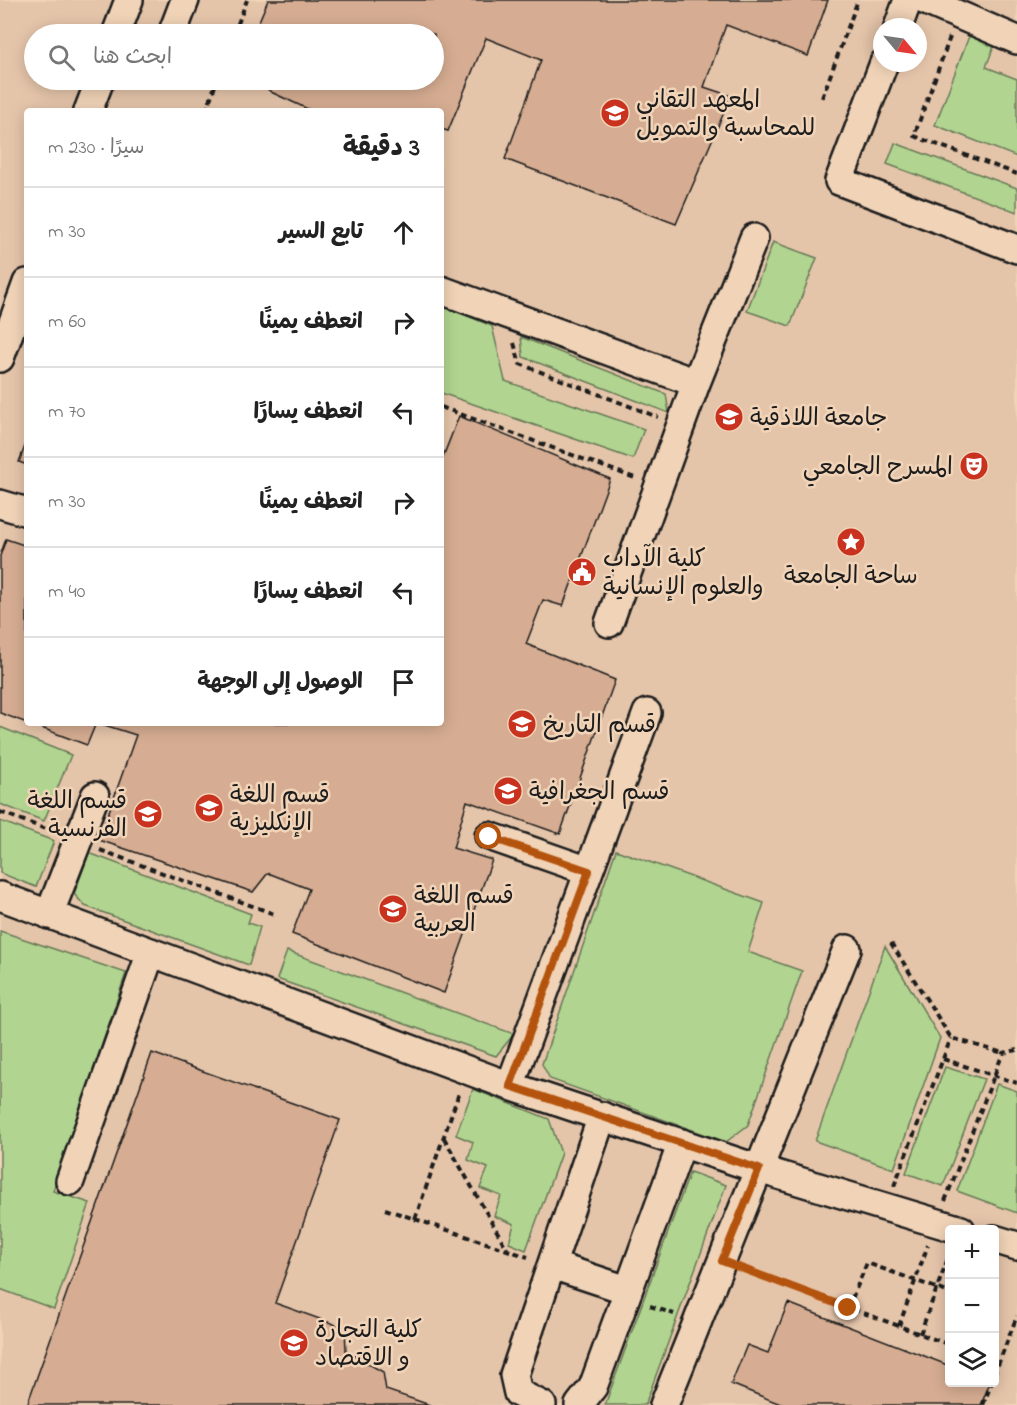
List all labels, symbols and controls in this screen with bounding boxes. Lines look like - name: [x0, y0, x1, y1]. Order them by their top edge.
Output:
- north arrow: [873, 18, 927, 72]
- search box: [24, 24, 444, 90]
- icon: search: [45, 41, 78, 74]
- text: ابحث هنا: [93, 42, 172, 74]
- place label: المعهد التقاني للمحاسبة والتمويل: [636, 84, 815, 147]
- school or university icon: المعهد التقاني للمحاسبة والتمويل: [599, 97, 631, 129]
- text: 3 دقيقة: [343, 130, 420, 168]
- text: سيرًا · 230 m: [48, 134, 144, 163]
- icon: ahead: [387, 216, 420, 249]
- text: تابع السير: [279, 217, 363, 249]
- text: 30 m: [48, 218, 85, 247]
- icon: right: [387, 306, 420, 339]
- text: انعطف يمينًا: [259, 307, 363, 339]
- text: 60 m: [48, 308, 86, 337]
- icon: left: [387, 396, 420, 429]
- text: انعطف يسارًا: [254, 397, 363, 429]
- text: 70 m: [48, 398, 85, 427]
- school or university icon: جامعة اللاذقية: [713, 401, 745, 433]
- place label: جامعة اللاذقية: [750, 402, 887, 437]
- theatre icon: المسرح الجامعي: [958, 450, 990, 482]
- place label: المسرح الجامعي: [803, 451, 953, 487]
- icon: right: [387, 486, 420, 519]
- text: انعطف يمينًا: [259, 487, 363, 519]
- text: 30 m: [48, 488, 85, 517]
- place icon: ساحة الجامعة: [835, 526, 867, 558]
- place label: كلية الآداب والعلوم الإنسانية: [603, 543, 764, 606]
- public building icon: كلية الآداب والعلوم الإنسانية: [566, 556, 598, 588]
- place label: ساحة الجامعة: [784, 560, 918, 595]
- icon: left: [387, 576, 420, 609]
- text: انعطف يسارًا: [254, 577, 363, 609]
- text: 40 m: [48, 578, 85, 607]
- icon: arrive: [387, 666, 420, 699]
- text: الوصول إلى الوجهة: [197, 667, 363, 699]
- school or university icon: قسم التاريخ: [506, 708, 538, 740]
- place label: قسم التاريخ: [543, 709, 656, 744]
- school or university icon: قسم الجغرافية: [492, 775, 524, 807]
- place label: قسم الجغرافية: [529, 776, 669, 811]
- place label: قسم اللغة الإنكليزية: [230, 779, 330, 842]
- place label: قسم اللغة الفرنسية: [27, 785, 127, 848]
- school or university icon: قسم اللغة الإنكليزية: [193, 792, 225, 824]
- school or university icon: قسم اللغة الفرنسية: [132, 798, 164, 830]
- route start: [475, 823, 501, 849]
- place label: قسم اللغة العربية: [414, 880, 514, 943]
- school or university icon: قسم اللغة العربية: [377, 893, 409, 925]
- map controls: [945, 1225, 999, 1387]
- button: +: [945, 1225, 999, 1279]
- button: −: [945, 1279, 999, 1333]
- route end: [834, 1294, 860, 1320]
- place label: كلية التجارة و الاقتصاد: [315, 1314, 422, 1377]
- school or university icon: كلية التجارة و الاقتصاد: [278, 1327, 310, 1359]
- button: layers: [945, 1333, 999, 1387]

